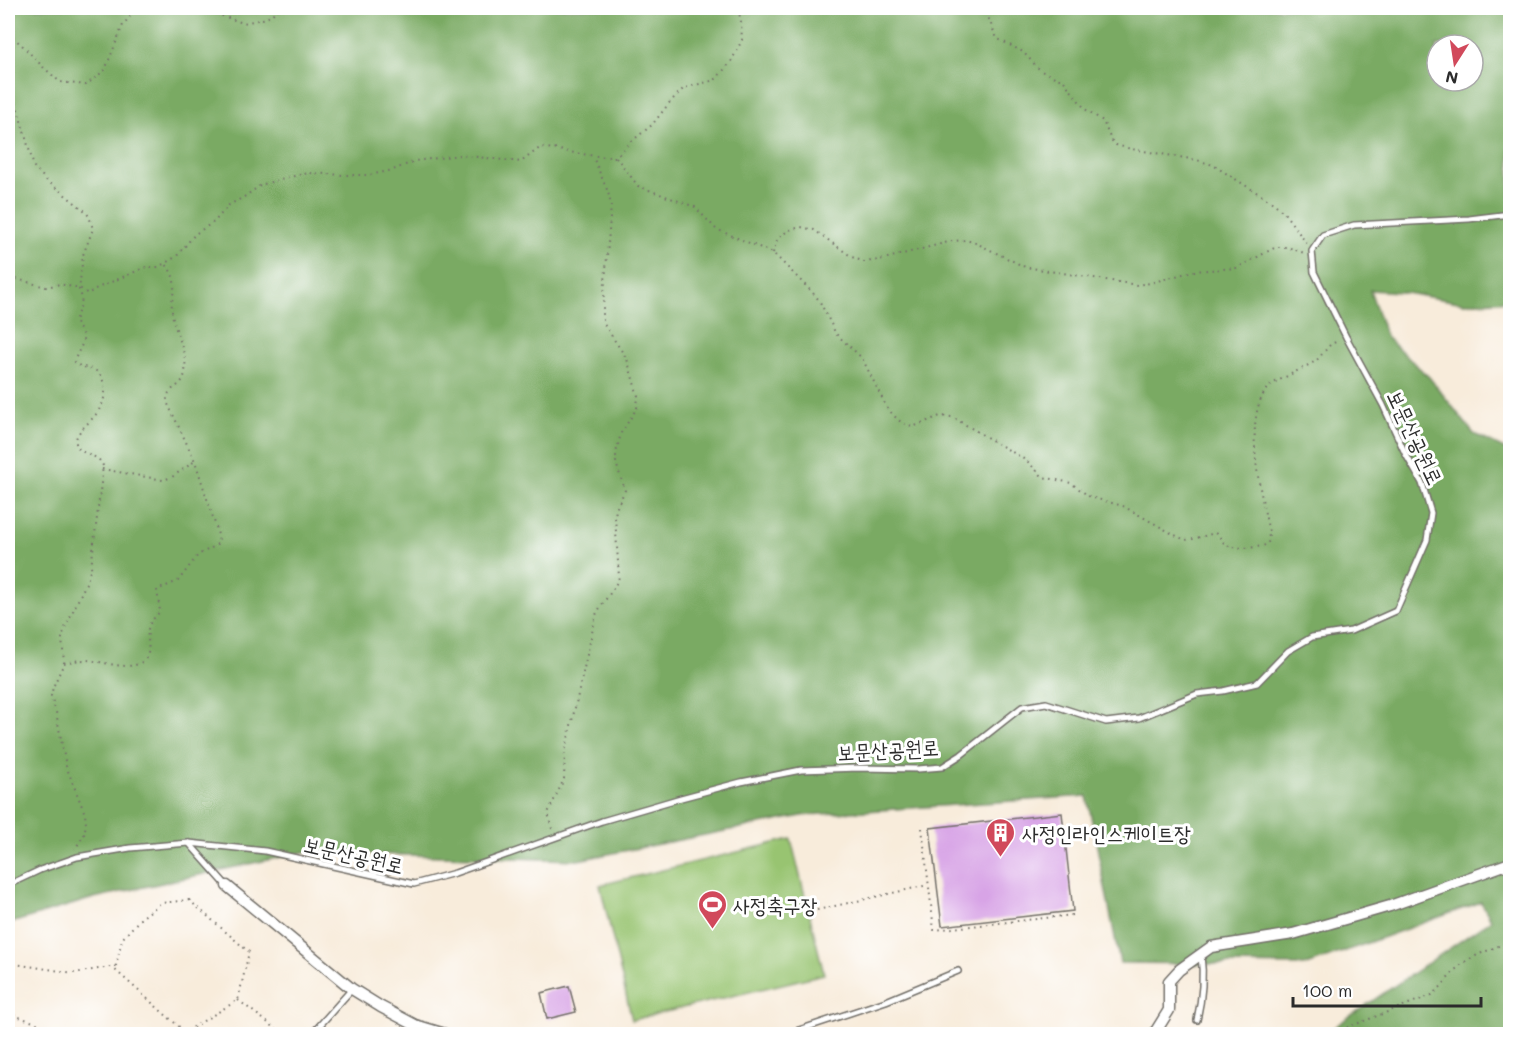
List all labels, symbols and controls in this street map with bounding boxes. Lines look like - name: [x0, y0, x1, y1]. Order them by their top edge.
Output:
- north arrow: [1425, 33, 1485, 93]
- text: N: [1444, 67, 1460, 90]
- street label: 보문산공원로: [1382, 385, 1450, 489]
- street label: 보문산공원로: [837, 733, 939, 765]
- building icon: 사정인라인스케이트장: [985, 816, 1017, 858]
- place label: 사정인라인스케이트장: [1022, 819, 1191, 846]
- street label: 보문산공원로: [302, 829, 406, 879]
- sports icon: 사정축구장: [696, 888, 728, 930]
- place label: 사정축구장: [733, 891, 818, 918]
- scale bar: [1293, 970, 1480, 1008]
- text: 100 m: [1302, 978, 1352, 1002]

